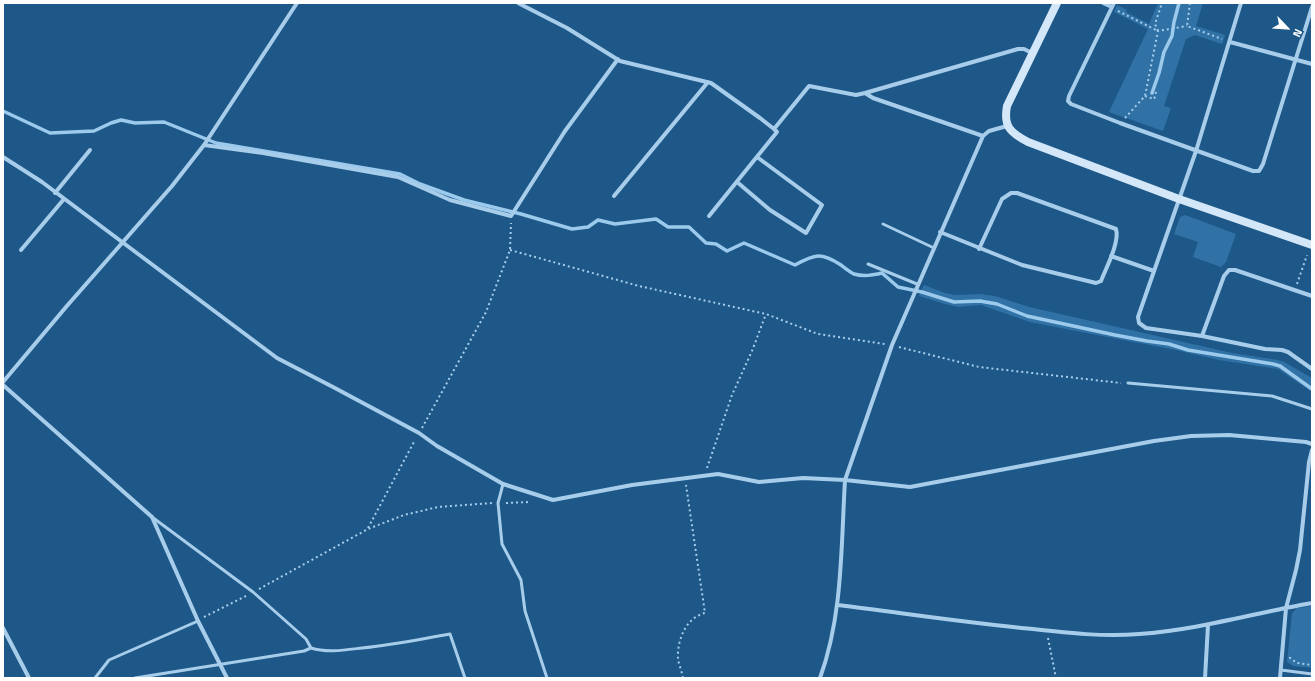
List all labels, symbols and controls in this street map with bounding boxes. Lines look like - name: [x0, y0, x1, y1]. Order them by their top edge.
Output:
- north arrow: [1267, 8, 1307, 48]
- text: N: [1289, 26, 1307, 40]

